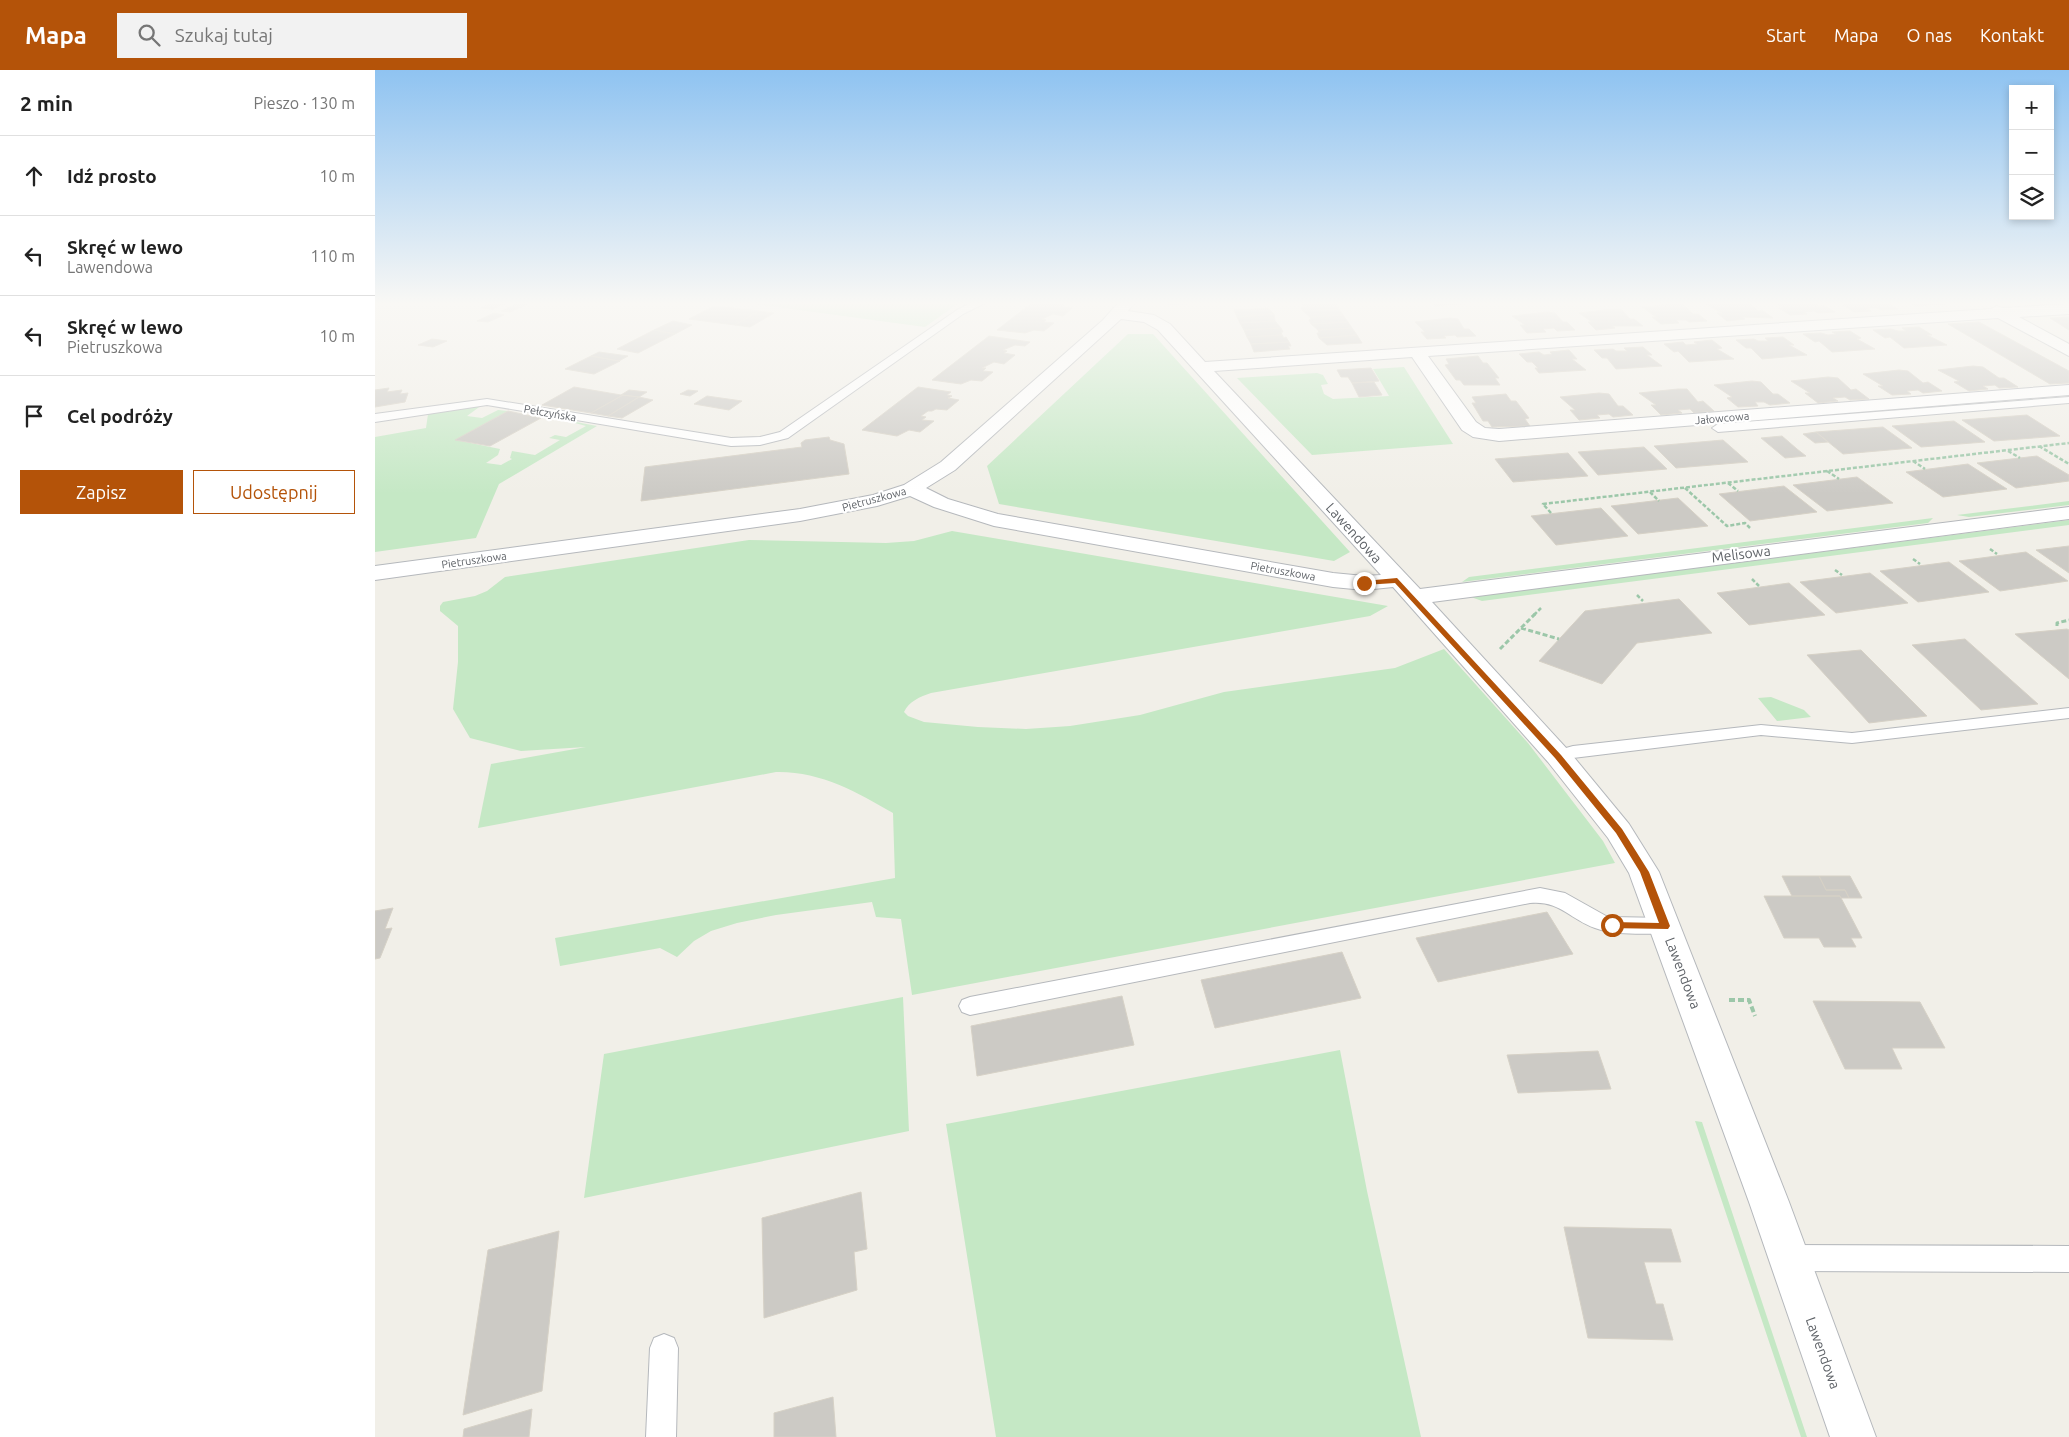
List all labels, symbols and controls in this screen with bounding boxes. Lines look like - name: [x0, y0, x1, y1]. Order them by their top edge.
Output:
- search box: [117, 13, 467, 58]
- icon: search: [135, 21, 163, 49]
- text: Mapa: [25, 22, 87, 49]
- text: Szukaj tutaj: [175, 24, 273, 46]
- text: Start: [1766, 25, 1806, 45]
- text: Mapa: [1834, 25, 1879, 45]
- text: O nas: [1907, 25, 1952, 45]
- text: Kontakt: [1980, 25, 2044, 45]
- map controls: [2009, 85, 2054, 220]
- button: +: [2009, 85, 2054, 130]
- text: 2 min: [20, 91, 73, 115]
- text: Pieszo · 130 m: [253, 94, 355, 112]
- button: −: [2009, 130, 2054, 175]
- icon: ahead: [20, 162, 48, 190]
- text: Idź prosto: [67, 165, 157, 187]
- text: 10 m: [319, 167, 355, 185]
- button: layers: [2009, 175, 2054, 220]
- text: Skręć w lewo: [67, 236, 183, 258]
- icon: left: [20, 242, 48, 270]
- text: 110 m: [310, 247, 355, 265]
- text: Lawendowa: [67, 258, 153, 276]
- text: Skręć w lewo: [67, 316, 183, 338]
- icon: left: [20, 322, 48, 350]
- text: 10 m: [319, 327, 355, 345]
- text: Pietruszkowa: [67, 338, 163, 356]
- icon: arrive: [20, 402, 48, 430]
- street label: Pełczyńska: [523, 402, 577, 424]
- text: Cel podróży: [67, 405, 173, 427]
- street label: Jałowcowa: [1694, 410, 1750, 426]
- button: Zapisz: [20, 470, 183, 514]
- button: Udostępnij: [193, 470, 355, 514]
- street label: Pietruszkowa: [841, 485, 907, 513]
- street label: Lawendowa: [1323, 500, 1385, 566]
- street label: Melisowa: [1711, 542, 1771, 566]
- street label: Pietruszkowa: [441, 549, 507, 571]
- street label: Pietruszkowa: [1250, 559, 1316, 583]
- route end: [1353, 572, 1376, 595]
- route start: [1601, 914, 1624, 937]
- street label: Lawendowa: [1662, 935, 1704, 1011]
- street label: Lawendowa: [1803, 1315, 1843, 1391]

